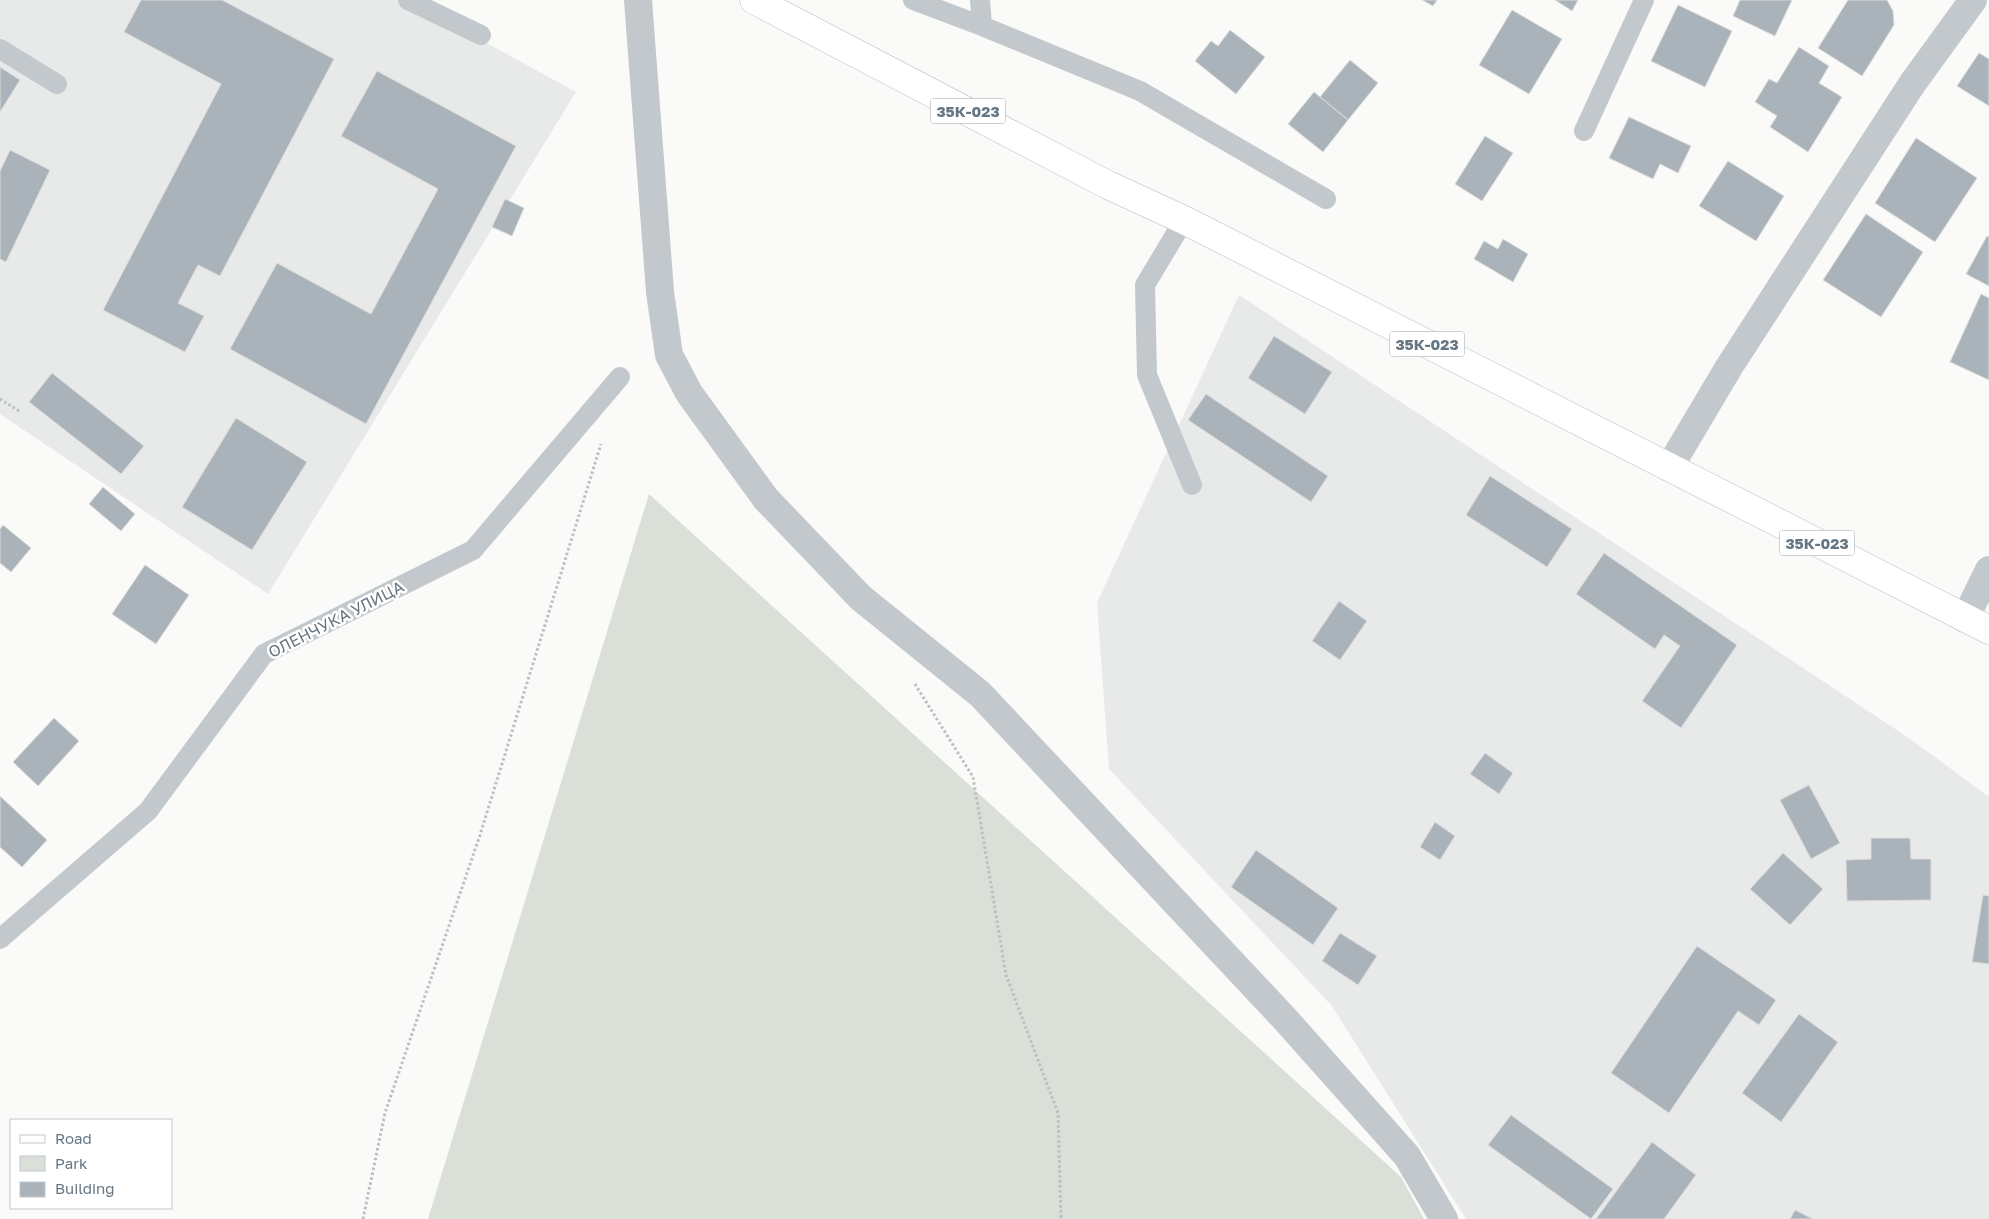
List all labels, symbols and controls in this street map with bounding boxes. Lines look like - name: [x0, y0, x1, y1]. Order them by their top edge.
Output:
- road number: 35К-023: [930, 98, 1006, 124]
- road number: 35К-023: [1390, 332, 1464, 356]
- road number: 35К-023: [1780, 530, 1854, 556]
- street label: ОЛЕНЧУКА УЛИЦА: [265, 576, 407, 662]
- legend: [10, 1119, 172, 1209]
- text: Road: [55, 1129, 92, 1147]
- text: Park: [55, 1154, 88, 1172]
- text: Building: [55, 1179, 115, 1197]

